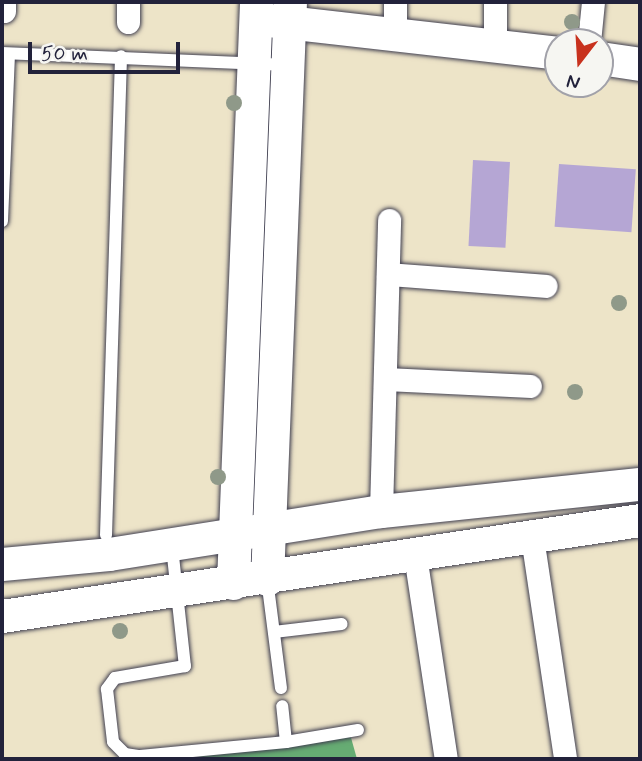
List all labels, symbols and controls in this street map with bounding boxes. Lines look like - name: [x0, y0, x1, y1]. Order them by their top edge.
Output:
- scale bar: [32, 28, 184, 72]
- north arrow: [544, 28, 614, 98]
- text: 50 m: [41, 40, 88, 68]
- text: N: [564, 68, 583, 95]

